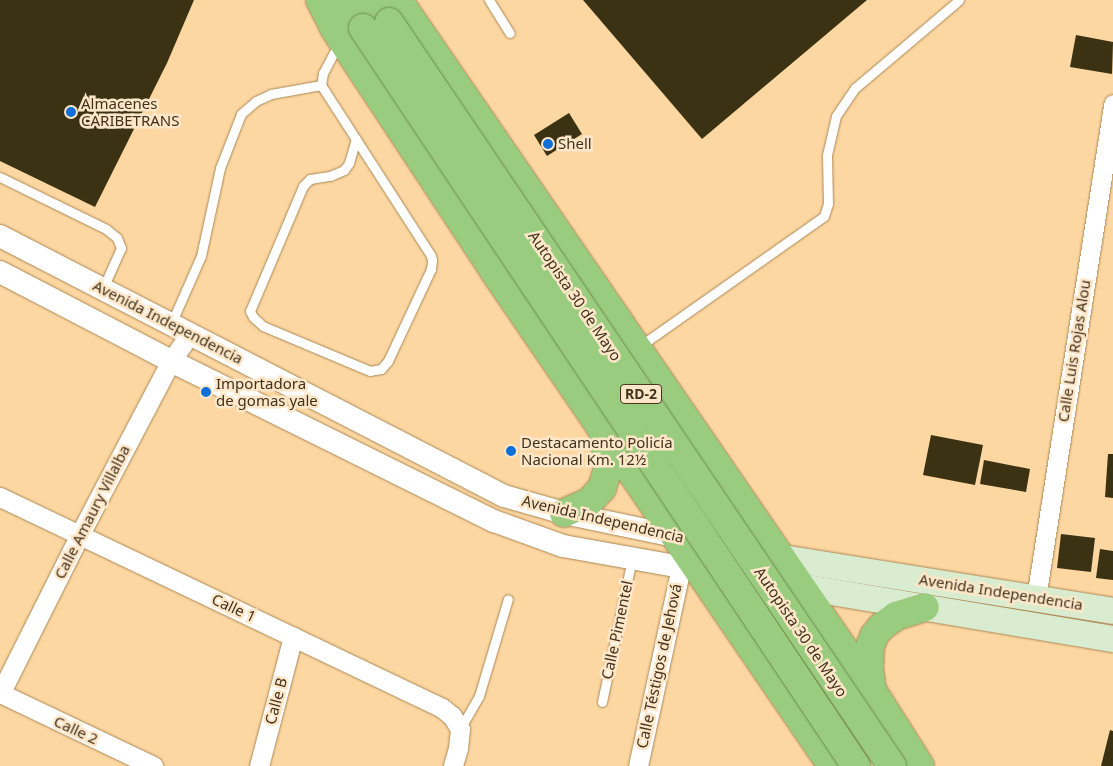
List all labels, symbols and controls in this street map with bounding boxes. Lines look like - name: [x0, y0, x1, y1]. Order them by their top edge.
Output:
- place label: Almacenes CARIBETRANS: [81, 94, 179, 129]
- marker: Almacenes CARIBETRANS: [65, 106, 77, 118]
- place label: Shell: [558, 135, 592, 153]
- marker: Shell: [542, 138, 554, 150]
- street label: Autopista 30 de Mayo: [525, 228, 625, 364]
- street label: Avenida Independencia: [90, 276, 246, 368]
- street label: Calle Luis Rojas Alou: [1054, 279, 1094, 423]
- place label: Importadora de gomas yale: [216, 374, 318, 409]
- road number: RD-2: [620, 382, 662, 406]
- marker: Importadora de gomas yale: [200, 386, 212, 398]
- place label: Destacamento Policía Nacional Km. 12½: [521, 433, 673, 468]
- street label: Calle Amaury Villalba: [50, 442, 134, 582]
- marker: Destacamento Policía Nacional Km. 12½: [505, 445, 517, 457]
- street label: Avenida Independencia: [520, 492, 686, 546]
- street label: Autopista 30 de Mayo: [751, 564, 851, 700]
- street label: Avenida Independencia: [918, 570, 1084, 614]
- street label: Calle Pimentel: [598, 579, 636, 681]
- street label: Calle Téstigos de Jehová: [633, 582, 685, 750]
- street label: Calle 1: [209, 590, 259, 626]
- street label: Calle B: [261, 676, 291, 726]
- street label: Calle 2: [51, 712, 101, 748]

